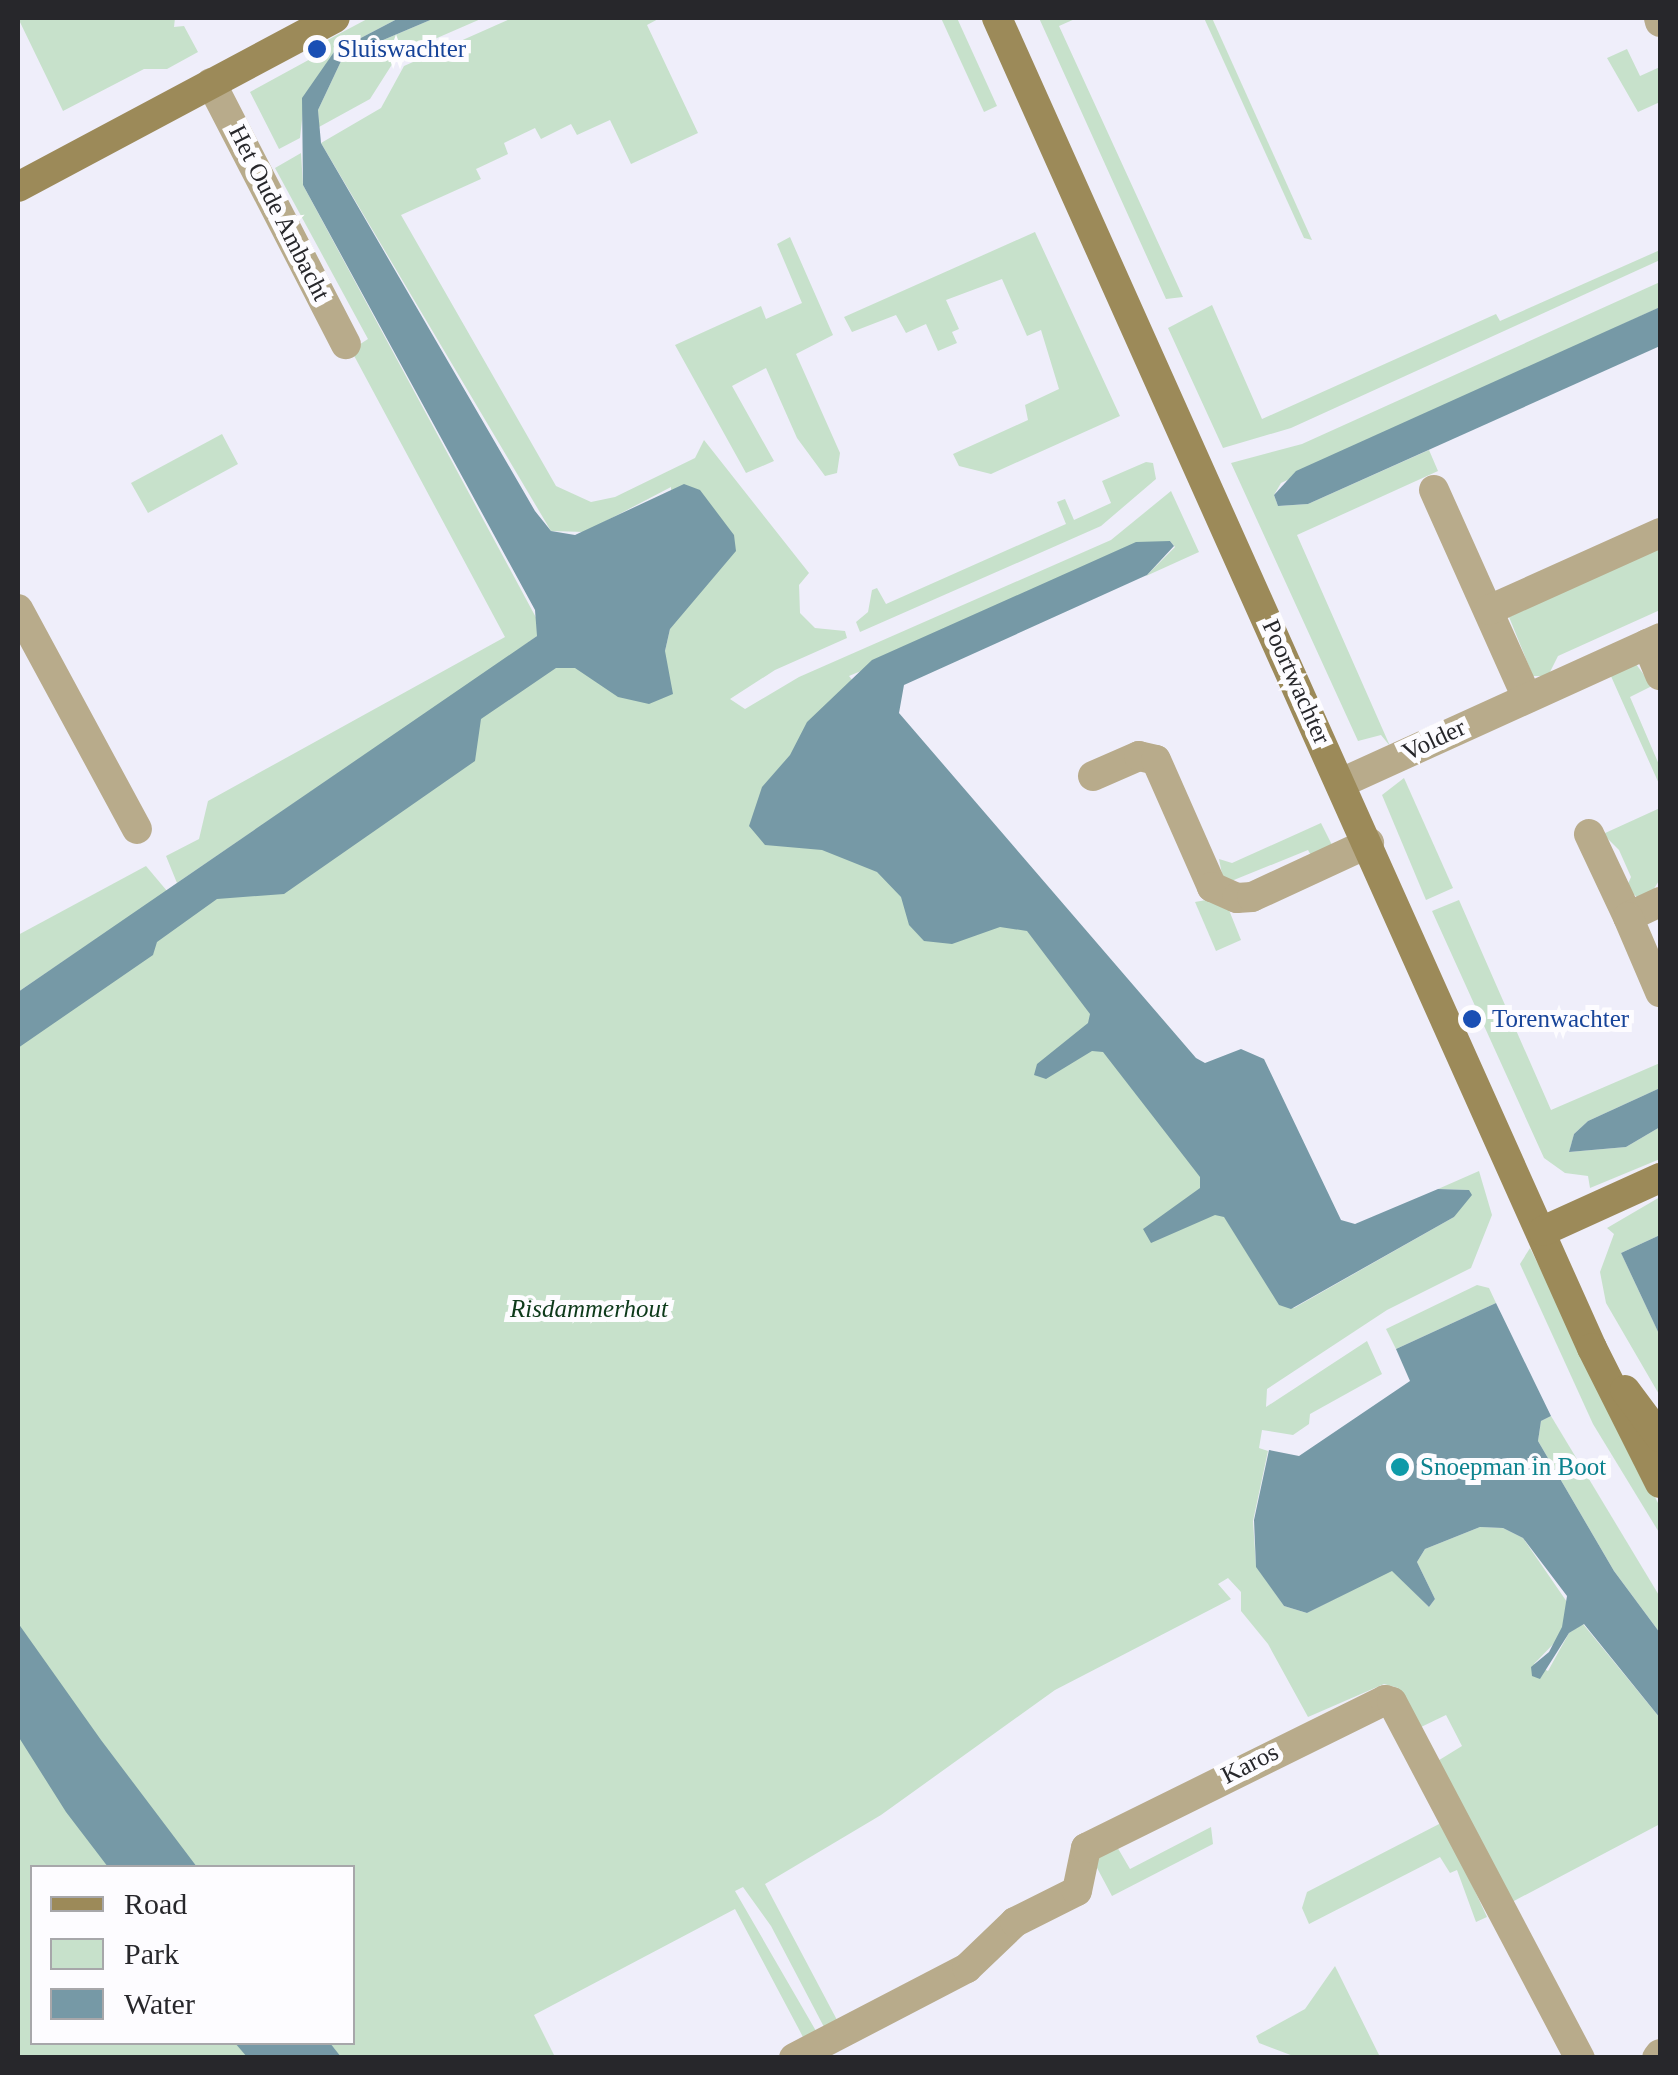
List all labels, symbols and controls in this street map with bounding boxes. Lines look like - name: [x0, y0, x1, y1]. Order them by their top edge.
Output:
- place label: Sluiswachter: [337, 34, 466, 64]
- marker: Sluiswachter: [306, 38, 328, 60]
- street label: Het Oude Ambacht: [222, 120, 336, 306]
- street label: Poortwachter: [1255, 615, 1337, 749]
- street label: Volder: [1398, 712, 1470, 768]
- place label: Torenwachter: [1492, 1004, 1629, 1034]
- marker: Torenwachter: [1461, 1008, 1483, 1030]
- park label: Risdammerhout: [510, 1294, 668, 1324]
- place label: Snoepman in Boot: [1420, 1452, 1606, 1482]
- marker: Snoepman in Boot: [1389, 1456, 1411, 1478]
- street label: Karos: [1217, 1737, 1283, 1791]
- legend: [30, 1865, 355, 2045]
- text: Road: [124, 1887, 187, 1920]
- text: Park: [124, 1937, 179, 1970]
- text: Water: [124, 1987, 195, 2020]

